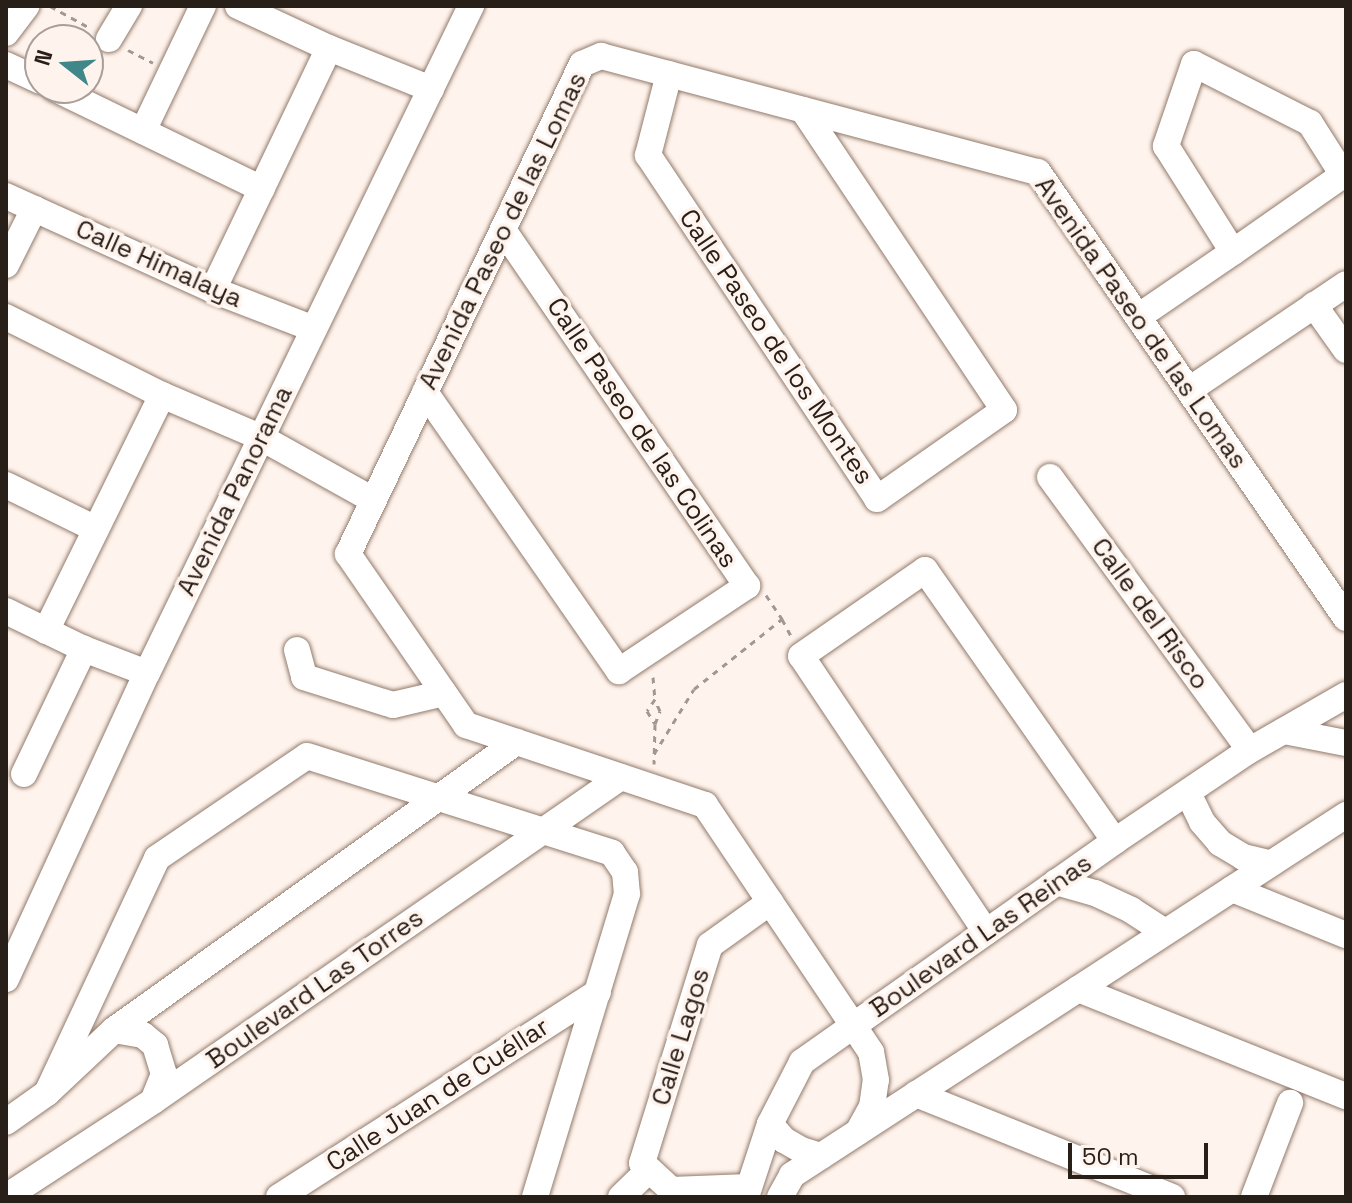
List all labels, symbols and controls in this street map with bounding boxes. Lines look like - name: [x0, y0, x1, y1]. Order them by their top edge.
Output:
- north arrow: [24, 24, 104, 104]
- text: N: [27, 46, 59, 69]
- street label: Avenida Paseo de las Lomas: [412, 67, 594, 395]
- street label: Avenida Paseo de las Lomas: [1028, 171, 1254, 475]
- street label: Calle Paseo de los Montes: [672, 204, 880, 490]
- street label: Calle Himalaya: [71, 213, 247, 315]
- street label: Calle Paseo de las Colinas: [540, 292, 744, 574]
- street label: Avenida Panorama: [171, 381, 299, 601]
- street label: Calle del Risco: [1085, 532, 1215, 696]
- street label: Boulevard Las Reinas: [864, 848, 1098, 1024]
- street label: Boulevard Las Torres: [200, 902, 430, 1076]
- street label: Calle Lagos: [645, 965, 717, 1109]
- street label: Calle Juan de Cuéllar: [321, 1011, 555, 1179]
- scale bar: [1072, 1127, 1212, 1177]
- text: 50 m: [1082, 1141, 1139, 1172]

